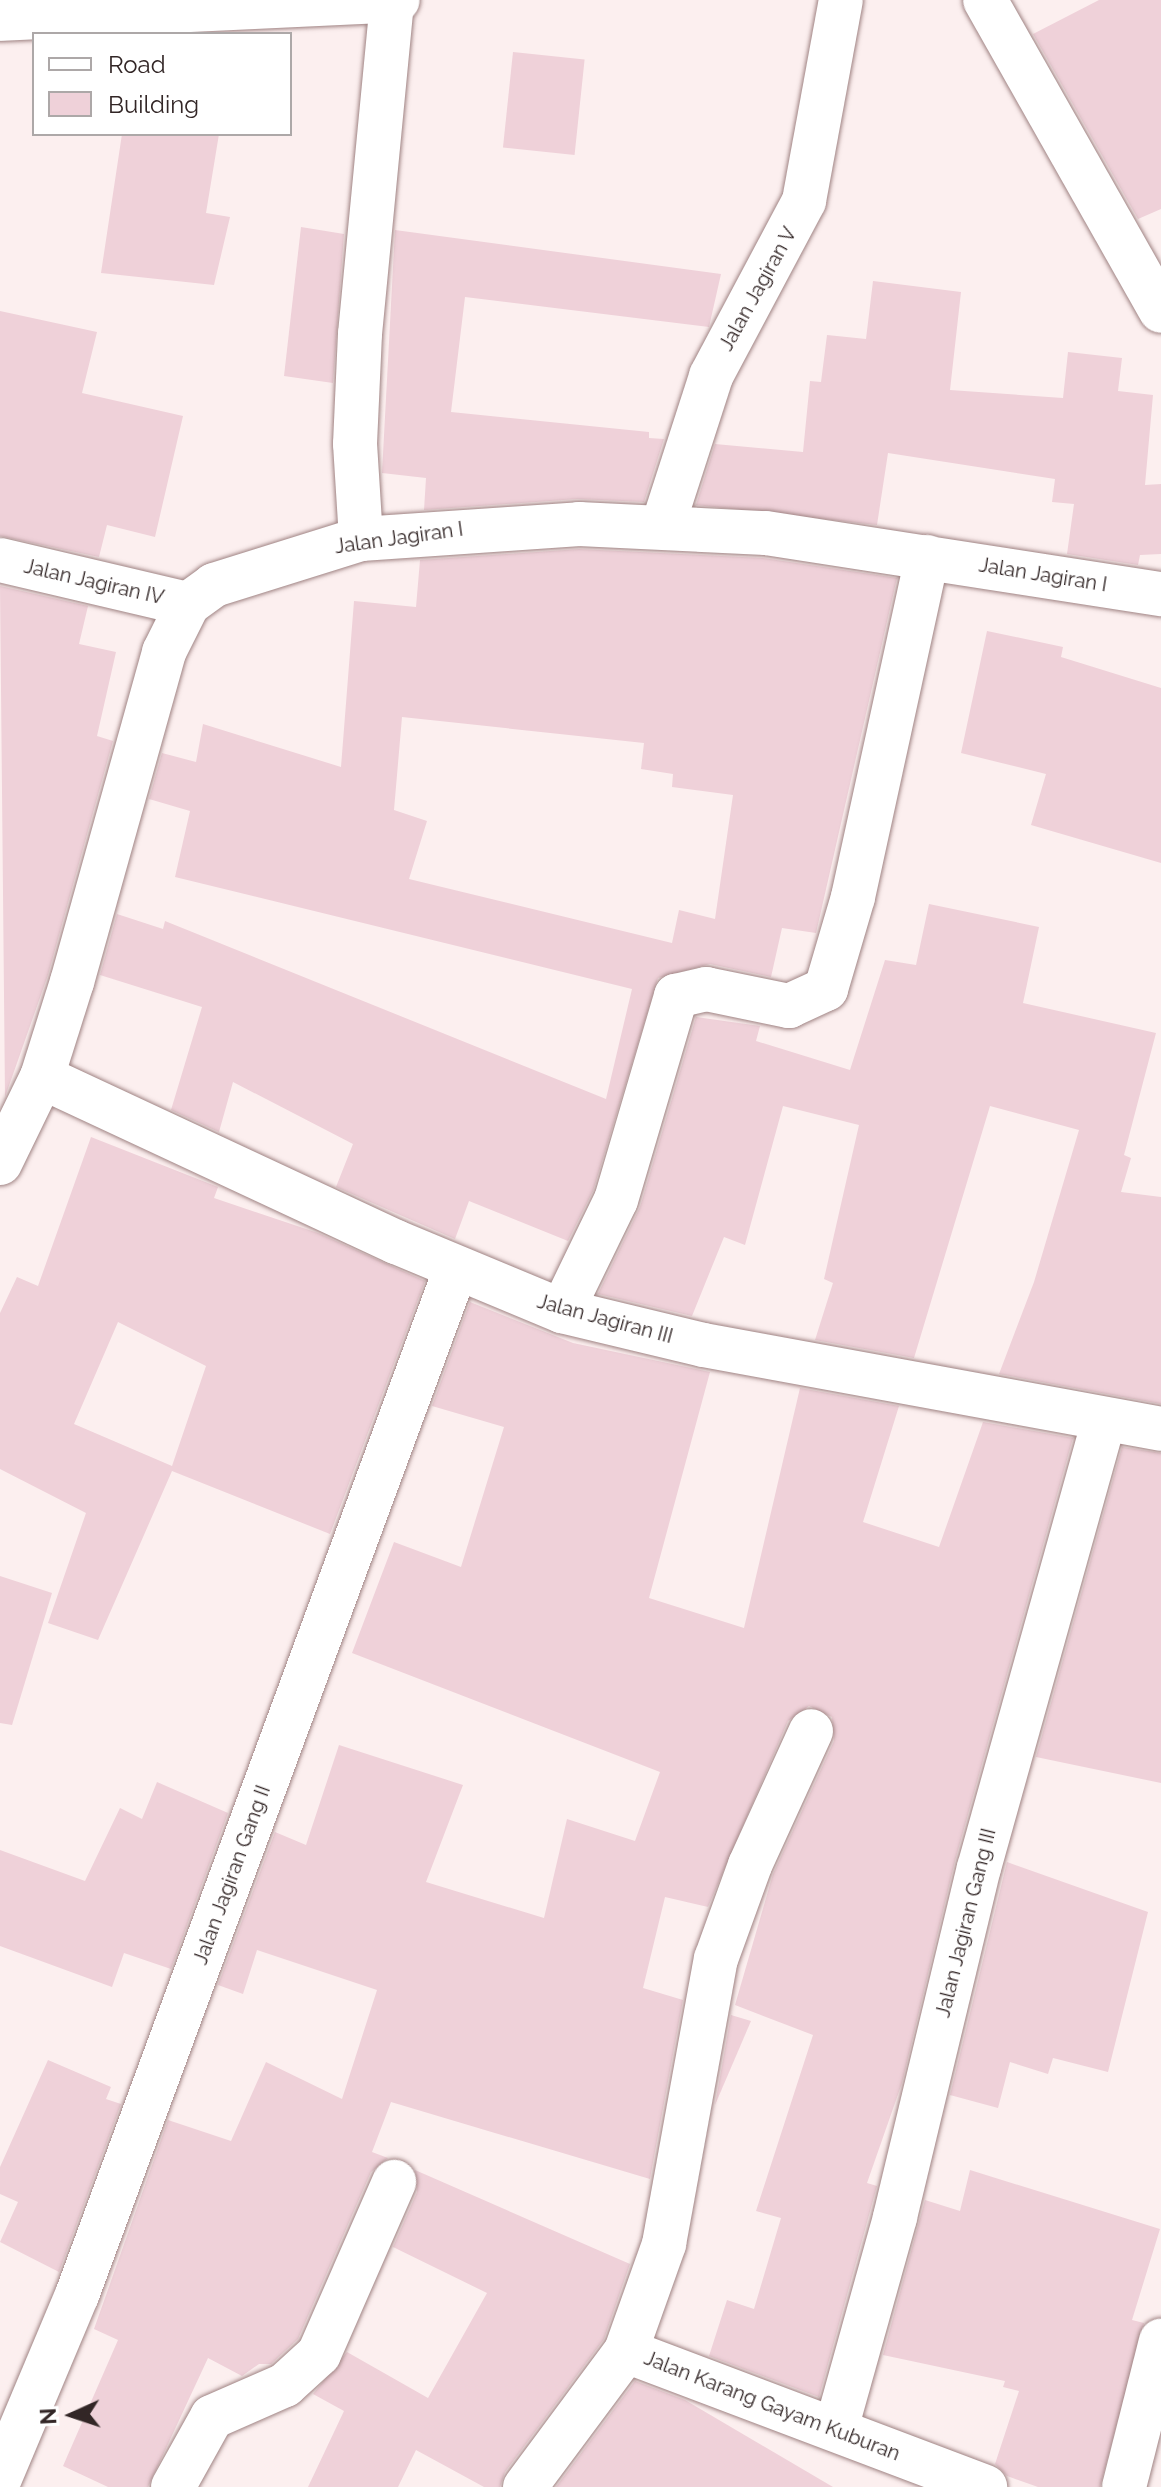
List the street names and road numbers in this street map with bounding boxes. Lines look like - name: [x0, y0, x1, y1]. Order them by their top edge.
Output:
- street label: Jalan Jagiran V: [714, 223, 802, 355]
- street label: Jalan Jagiran I: [333, 517, 465, 559]
- street label: Jalan Jagiran I: [977, 553, 1109, 597]
- street label: Jalan Jagiran IV: [21, 554, 167, 610]
- street label: Jalan Jagiran III: [534, 1289, 676, 1349]
- street label: Jalan Jagiran Gang II: [188, 1782, 276, 1968]
- street label: Jalan Jagiran Gang III: [931, 1826, 1001, 2020]
- street label: Jalan Karang Gayam Kuburan: [641, 2346, 903, 2466]

